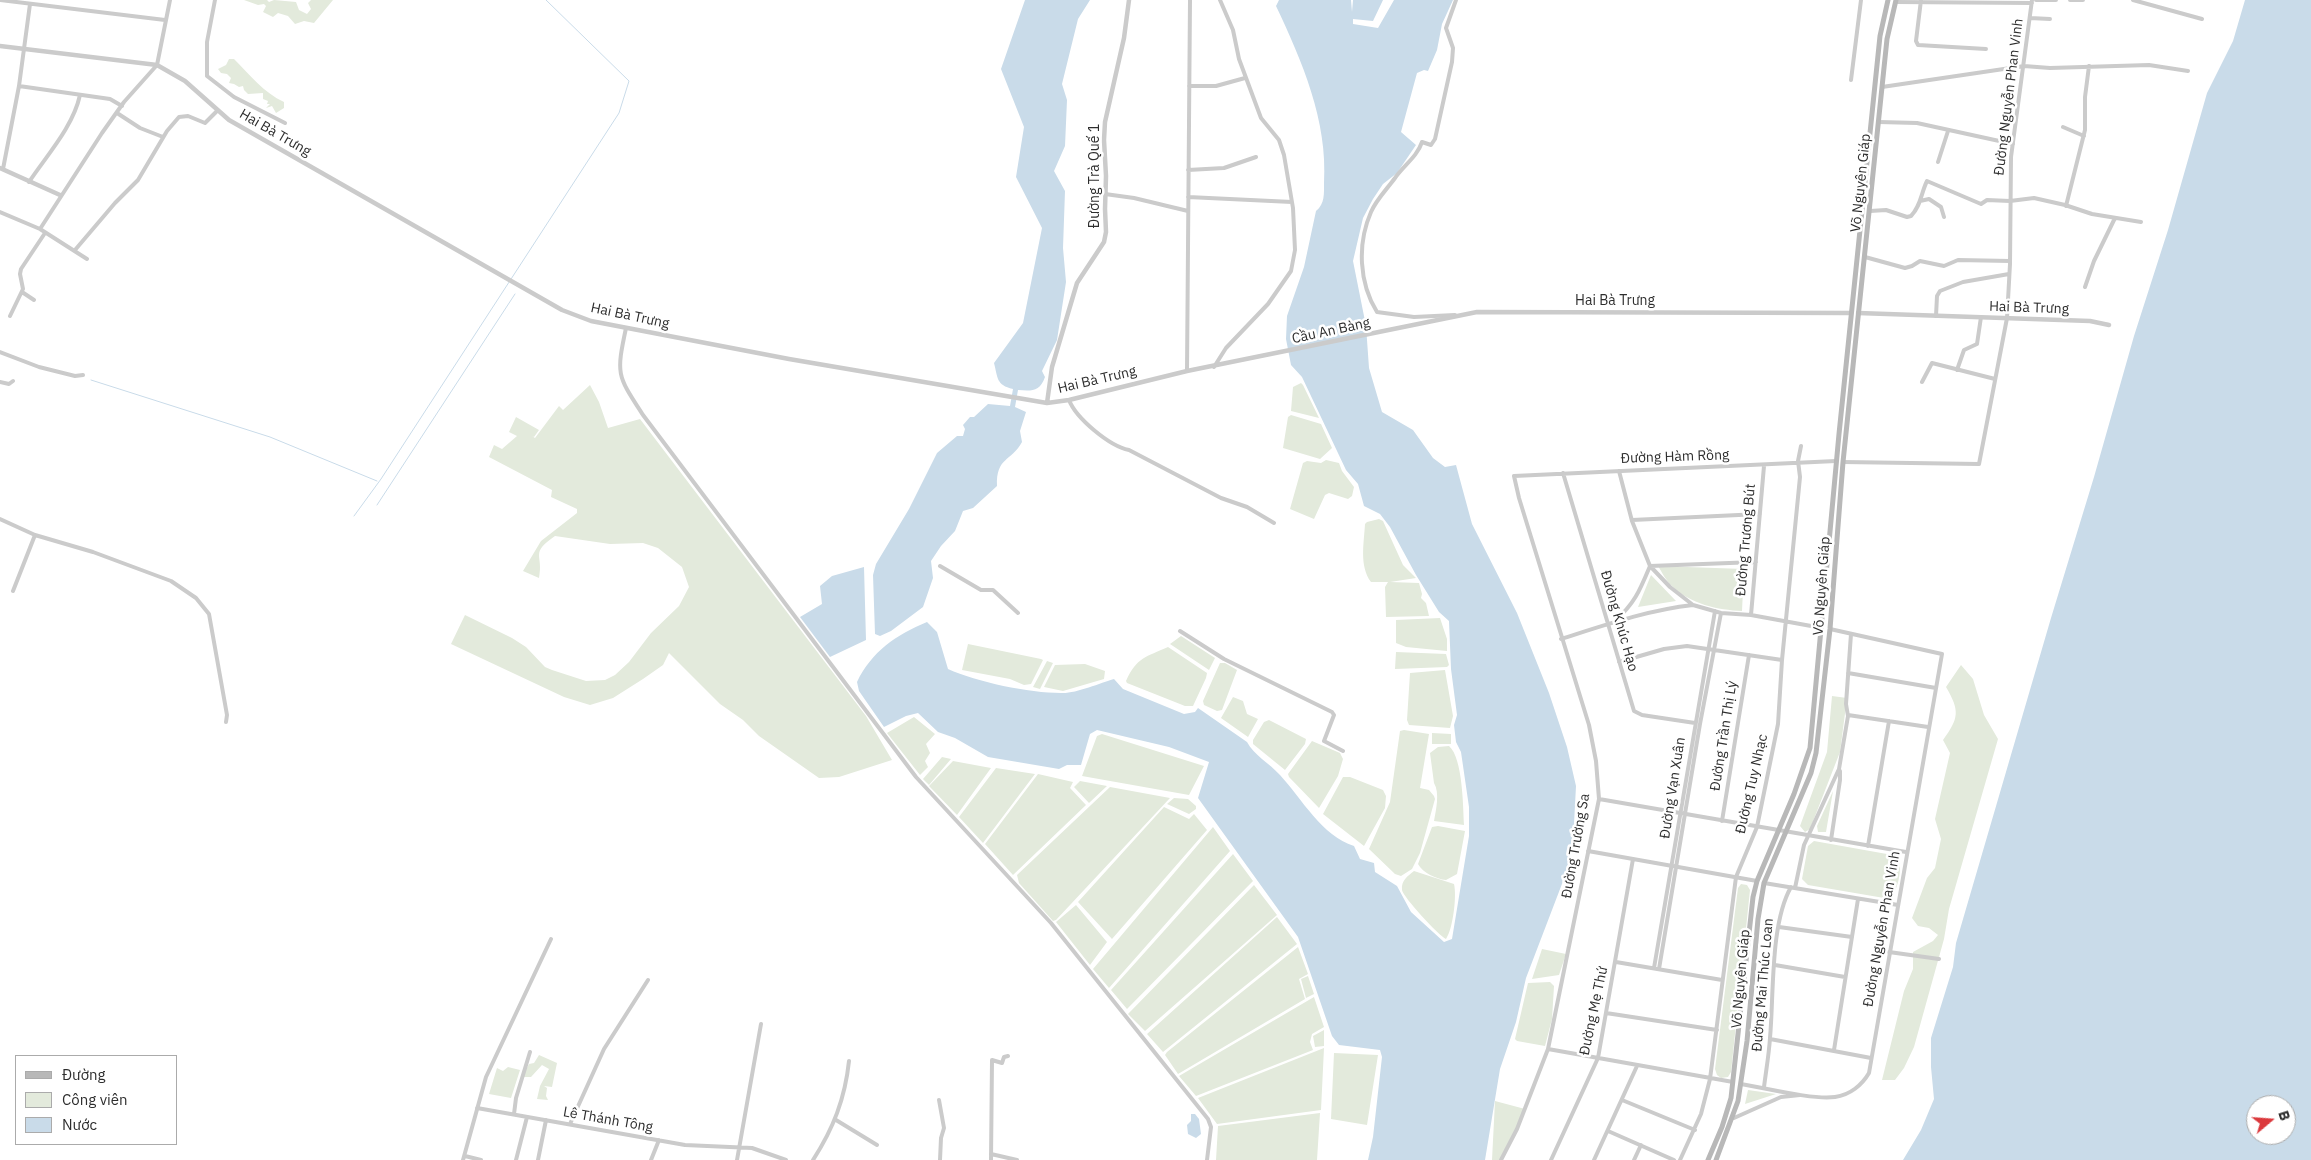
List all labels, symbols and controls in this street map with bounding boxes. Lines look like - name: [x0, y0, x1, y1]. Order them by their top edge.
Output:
- street label: Đường Nguyễn Phan Vinh: [1991, 18, 2027, 176]
- street label: Hai Bà Trưng: [236, 106, 314, 160]
- street label: Đường Trà Quế 1: [1087, 124, 1103, 228]
- street label: Võ Nguyên Giáp: [1847, 133, 1875, 233]
- street label: Hai Bà Trưng: [1575, 293, 1655, 309]
- street label: Hai Bà Trưng: [1989, 298, 2069, 318]
- street label: Hai Bà Trưng: [589, 299, 671, 333]
- street label: Cầu An Bàng: [1290, 315, 1372, 347]
- street label: Hai Bà Trưng: [1056, 363, 1138, 397]
- street label: Đường Hàm Rồng: [1620, 447, 1730, 467]
- street label: Đường Trương Bút: [1733, 483, 1759, 597]
- street label: Võ Nguyên Giáp: [1810, 536, 1834, 636]
- street label: Đường Khúc Hạo: [1597, 569, 1641, 673]
- street label: Đường Trần Thị Lý: [1707, 680, 1741, 792]
- street label: Đường Tuy Nhạc: [1732, 733, 1772, 835]
- street label: Đường Vạn Xuân: [1657, 736, 1689, 840]
- street label: Đường Trường Sa: [1558, 792, 1594, 900]
- street label: Đường Nguyễn Phan Vinh: [1860, 850, 1904, 1008]
- street label: Đường Mai Thúc Loan: [1749, 918, 1777, 1052]
- street label: Võ Nguyên Giáp: [1728, 929, 1754, 1029]
- street label: Đường Mẹ Thứ: [1576, 965, 1612, 1057]
- legend: [15, 1055, 178, 1145]
- text: Đường: [62, 1065, 105, 1084]
- text: Công viên: [62, 1090, 128, 1109]
- north arrow: [2246, 1095, 2296, 1145]
- street label: Lê Thánh Tông: [562, 1104, 654, 1136]
- text: B: [2274, 1108, 2294, 1123]
- text: Nước: [62, 1115, 97, 1134]

